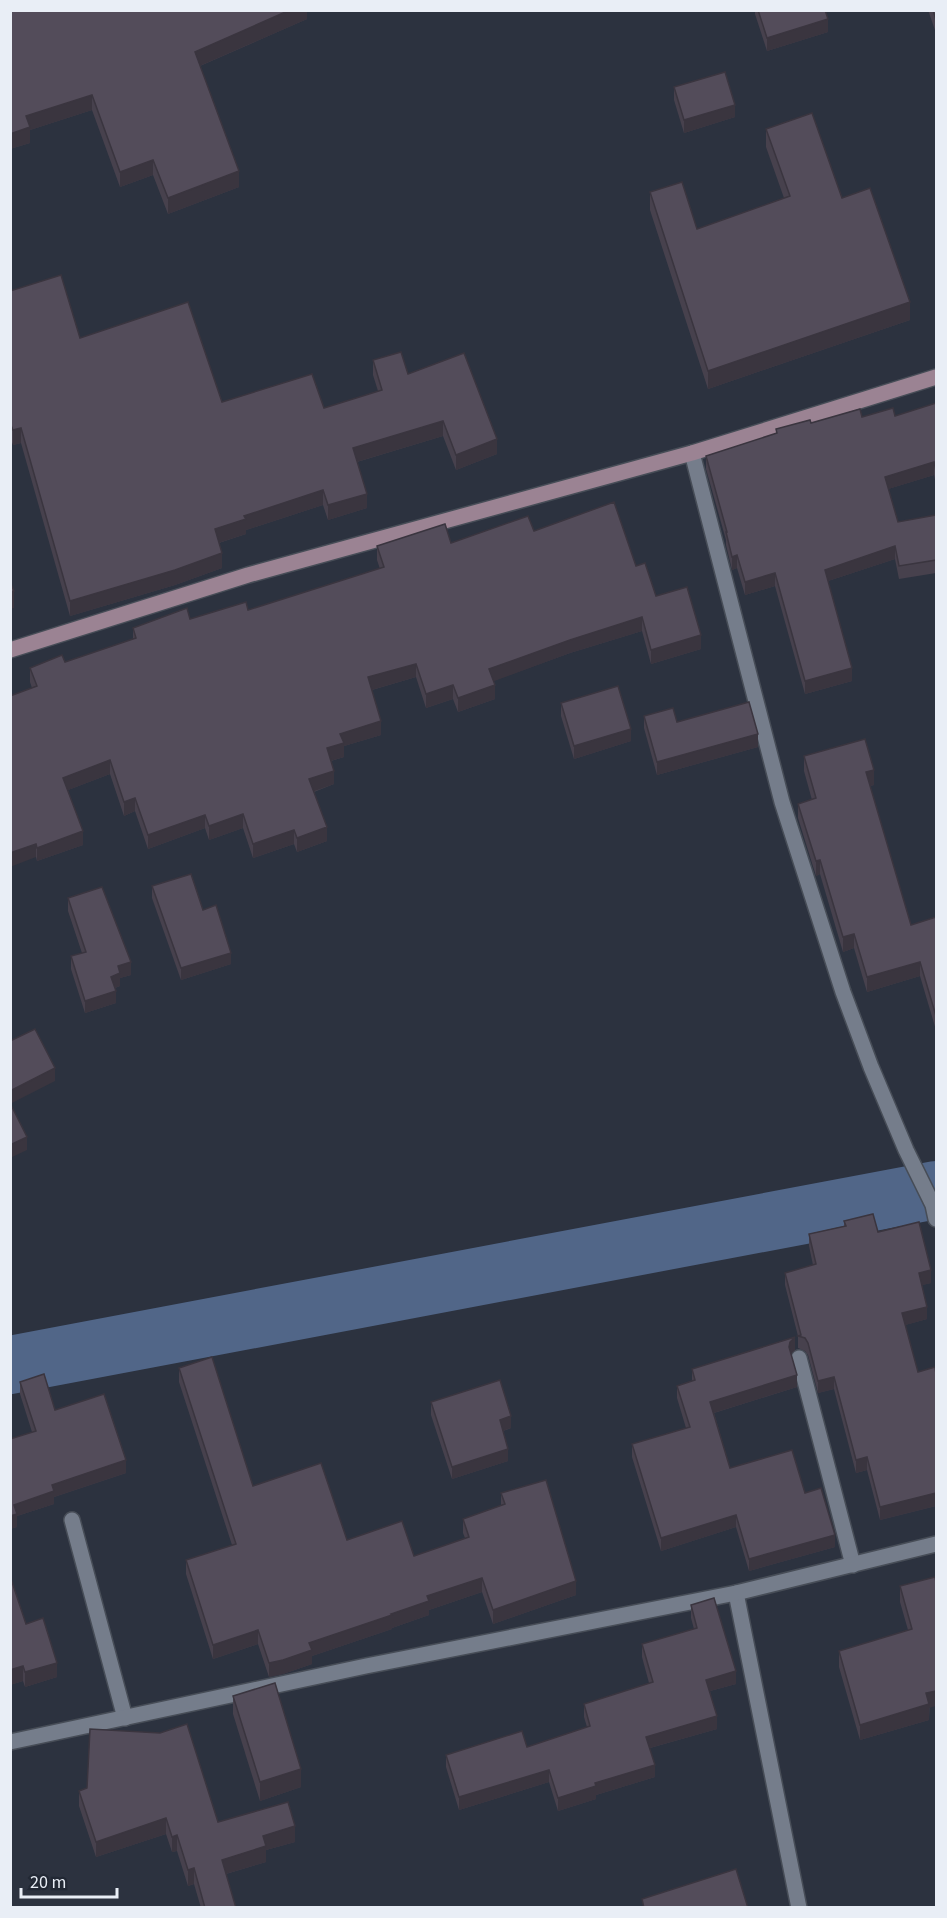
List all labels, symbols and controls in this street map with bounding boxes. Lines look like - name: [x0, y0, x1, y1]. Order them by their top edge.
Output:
- scale bar: [21, 1861, 117, 1899]
- text: 20 m: [30, 1870, 66, 1895]

